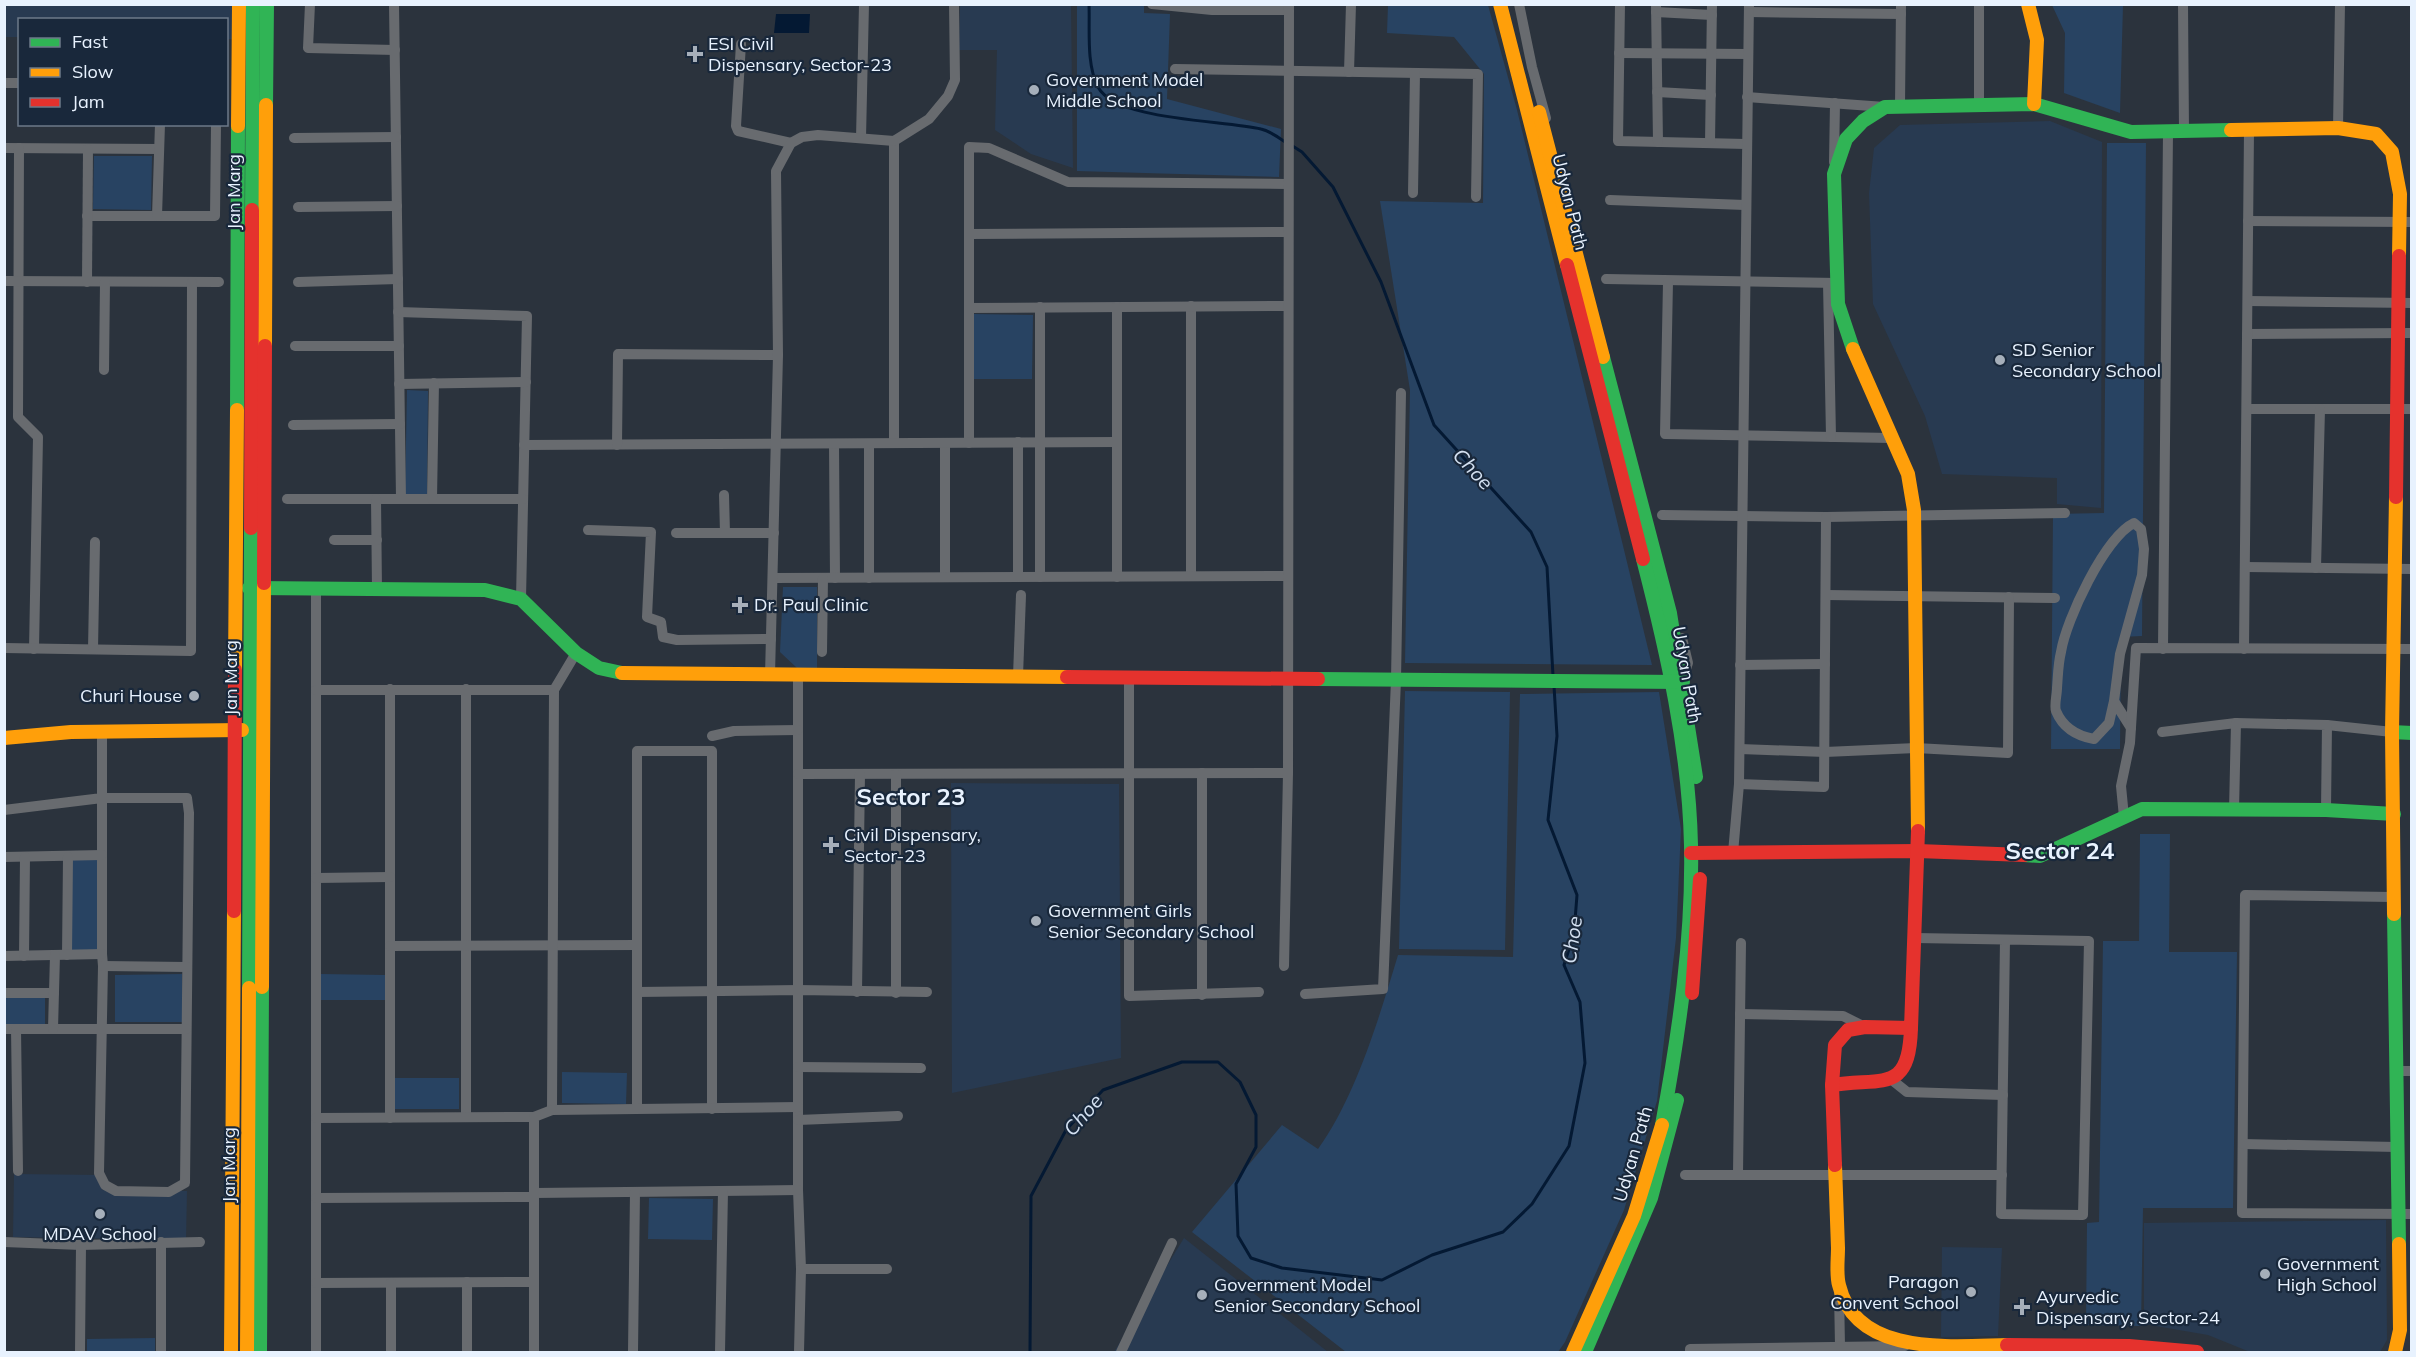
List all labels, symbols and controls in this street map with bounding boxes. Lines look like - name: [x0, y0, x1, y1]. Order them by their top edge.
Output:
- legend: [18, 18, 228, 126]
- text: Fast: [72, 30, 108, 53]
- place label: ESI Civil Dispensary, Sector-23: [708, 32, 892, 76]
- marker: ESI Civil Dispensary, Sector-23: [686, 45, 704, 63]
- text: Slow: [72, 60, 114, 83]
- place label: Government Model Middle School: [1046, 68, 1203, 112]
- marker: Government Model Middle School: [1027, 83, 1041, 97]
- text: Jam: [72, 90, 105, 113]
- street label: Udyan Path: [1547, 151, 1594, 252]
- street label: Jan Marg: [222, 154, 245, 230]
- place label: SD Senior Secondary School: [2012, 338, 2161, 382]
- marker: SD Senior Secondary School: [1993, 353, 2007, 367]
- water label: Choe: [1448, 443, 1499, 495]
- place label: Dr. Paul Clinic: [754, 593, 869, 616]
- marker: Dr. Paul Clinic: [731, 596, 749, 614]
- street label: Udyan Path: [1668, 625, 1707, 725]
- street label: Jan Marg: [219, 640, 242, 716]
- place label: Churi House: [80, 684, 182, 707]
- marker: Churi House: [187, 689, 201, 703]
- district label: Sector 23: [857, 781, 965, 811]
- place label: Civil Dispensary, Sector-23: [844, 823, 981, 867]
- district label: Sector 24: [2006, 835, 2114, 865]
- marker: Civil Dispensary, Sector-23: [822, 836, 840, 854]
- place label: Government Girls Senior Secondary School: [1048, 899, 1254, 943]
- marker: Government Girls Senior Secondary School: [1029, 914, 1043, 928]
- water label: Choe: [1556, 914, 1587, 965]
- water label: Choe: [1058, 1088, 1108, 1141]
- street label: Udyan Path: [1608, 1103, 1657, 1204]
- street label: Jan Marg: [217, 1127, 240, 1203]
- marker: MDAV School: [93, 1207, 107, 1221]
- place label: MDAV School: [43, 1222, 157, 1245]
- place label: Government High School: [2277, 1252, 2379, 1296]
- marker: Government High School: [2258, 1267, 2272, 1281]
- place label: Paragon Convent School: [1830, 1270, 1959, 1314]
- place label: Government Model Senior Secondary School: [1214, 1273, 1420, 1317]
- marker: Paragon Convent School: [1964, 1285, 1978, 1299]
- place label: Ayurvedic Dispensary, Sector-24: [2036, 1285, 2220, 1329]
- marker: Government Model Senior Secondary School: [1195, 1288, 1209, 1302]
- marker: Ayurvedic Dispensary, Sector-24: [2013, 1298, 2031, 1316]

